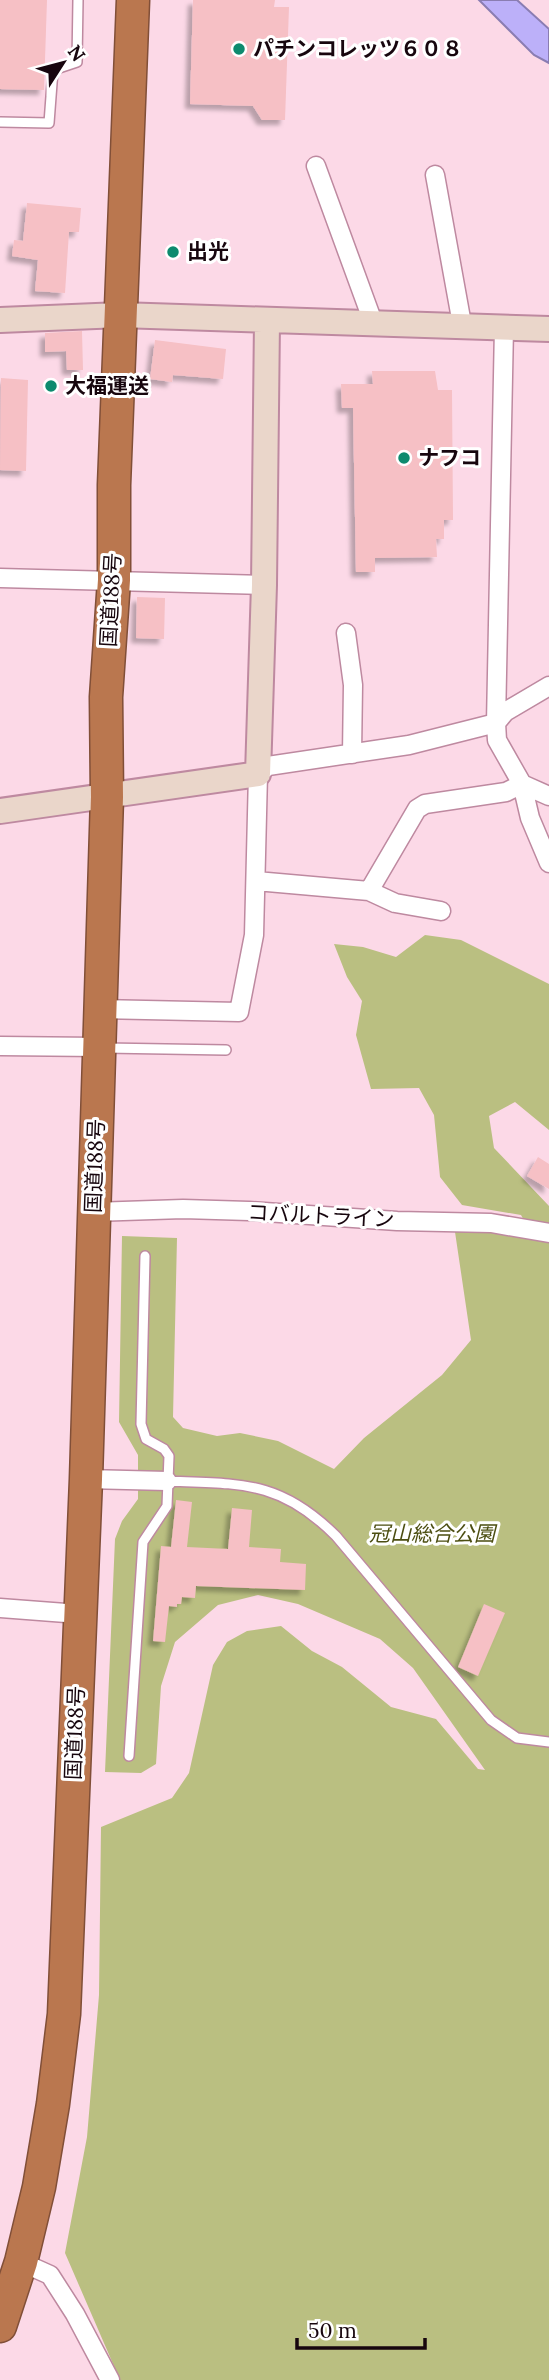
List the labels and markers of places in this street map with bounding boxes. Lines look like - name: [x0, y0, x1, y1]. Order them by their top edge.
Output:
- place label: パチンコレッツ６０８: [253, 35, 463, 62]
- marker: パチンコレッツ６０８: [231, 41, 247, 57]
- place label: 出光: [187, 238, 229, 265]
- marker: 出光: [165, 244, 181, 260]
- place label: 大福運送: [65, 372, 149, 399]
- marker: 大福運送: [43, 378, 59, 394]
- place label: ナフコ: [418, 444, 481, 471]
- marker: ナフコ: [396, 450, 412, 466]

